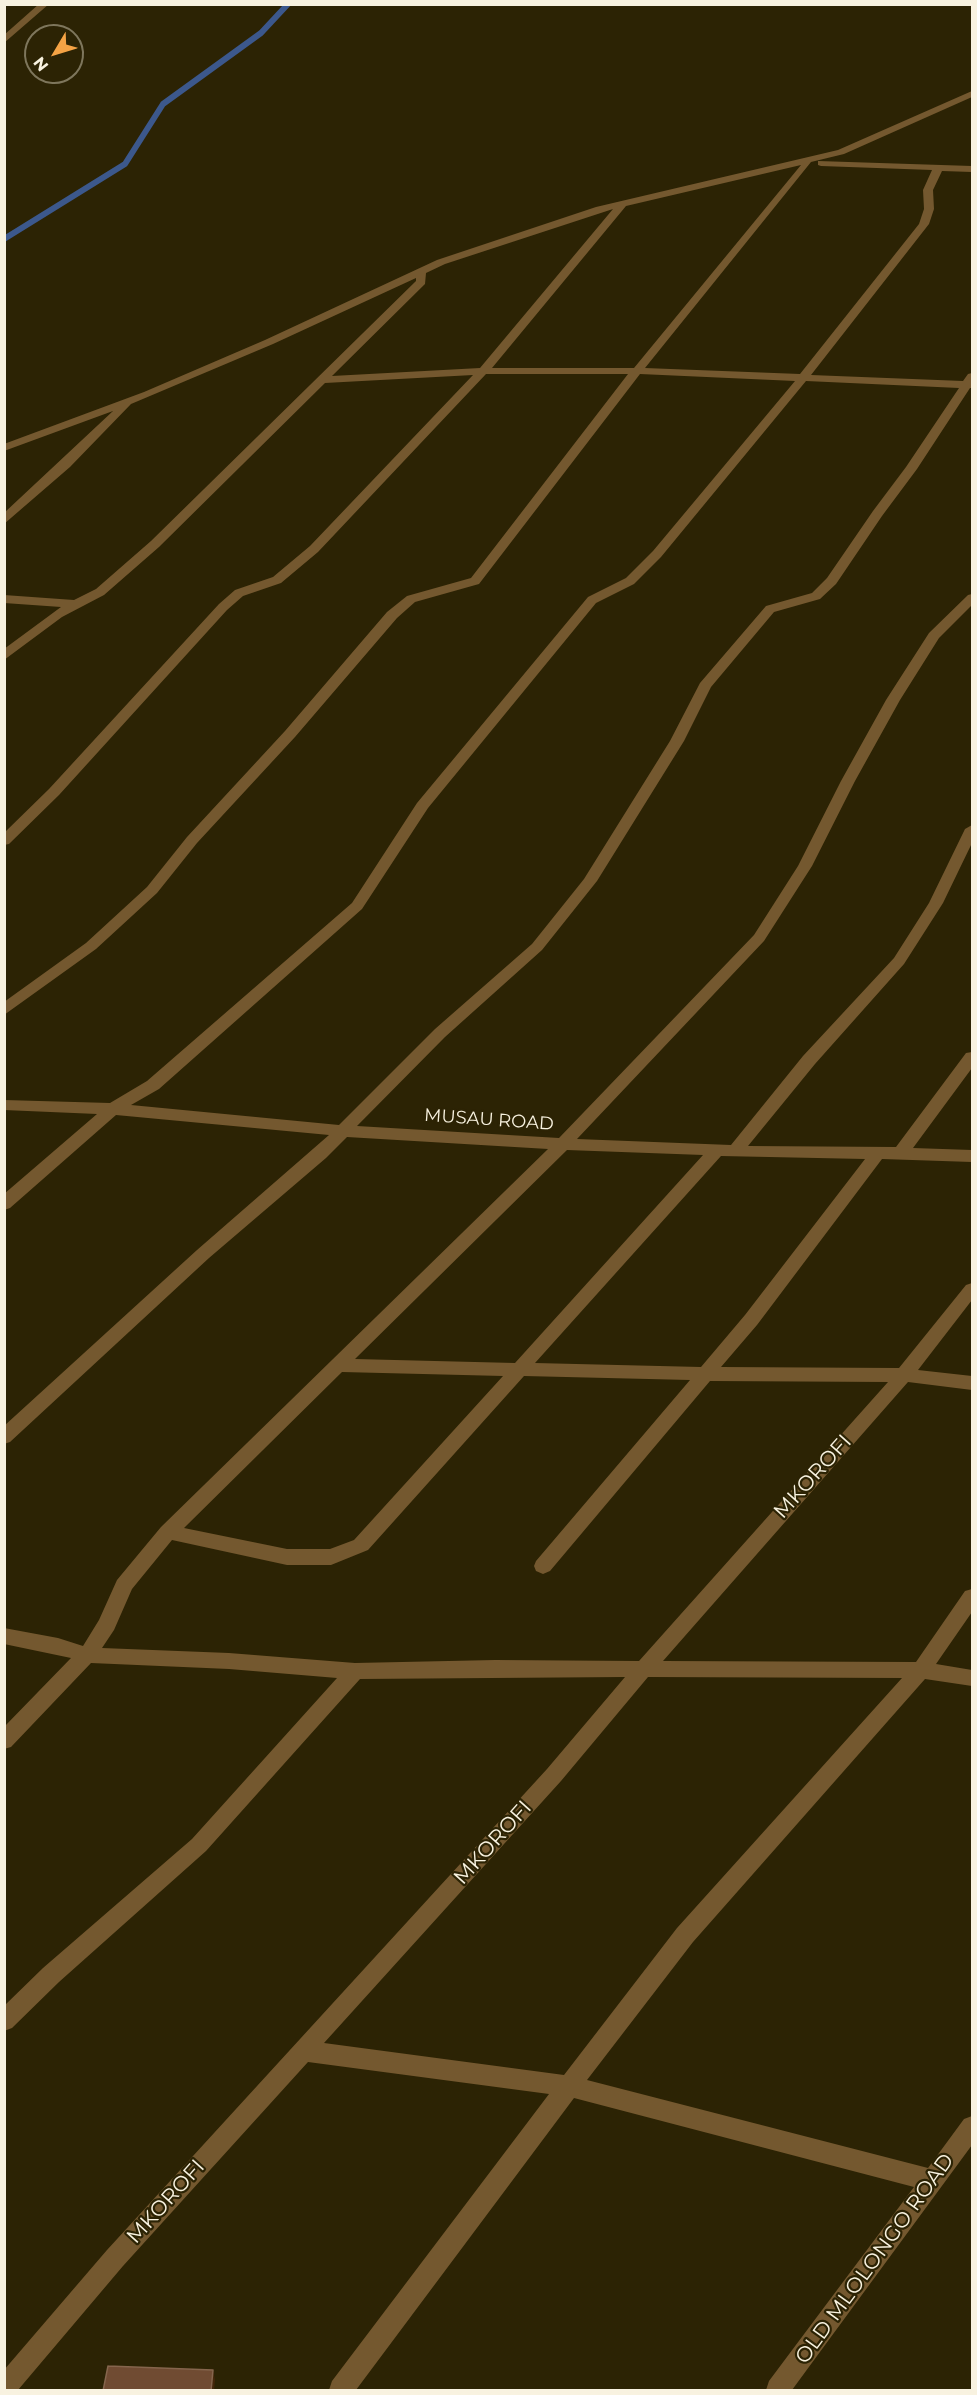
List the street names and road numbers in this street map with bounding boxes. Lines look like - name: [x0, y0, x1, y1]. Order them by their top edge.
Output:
- street label: MUSAU ROAD: [423, 1105, 555, 1135]
- street label: MKOROFI: [769, 1430, 857, 1524]
- street label: MKOROFI: [449, 1796, 537, 1890]
- street label: OLD MLOLONGO ROAD: [790, 2149, 960, 2369]
- street label: MKOROFI: [122, 2155, 210, 2249]

